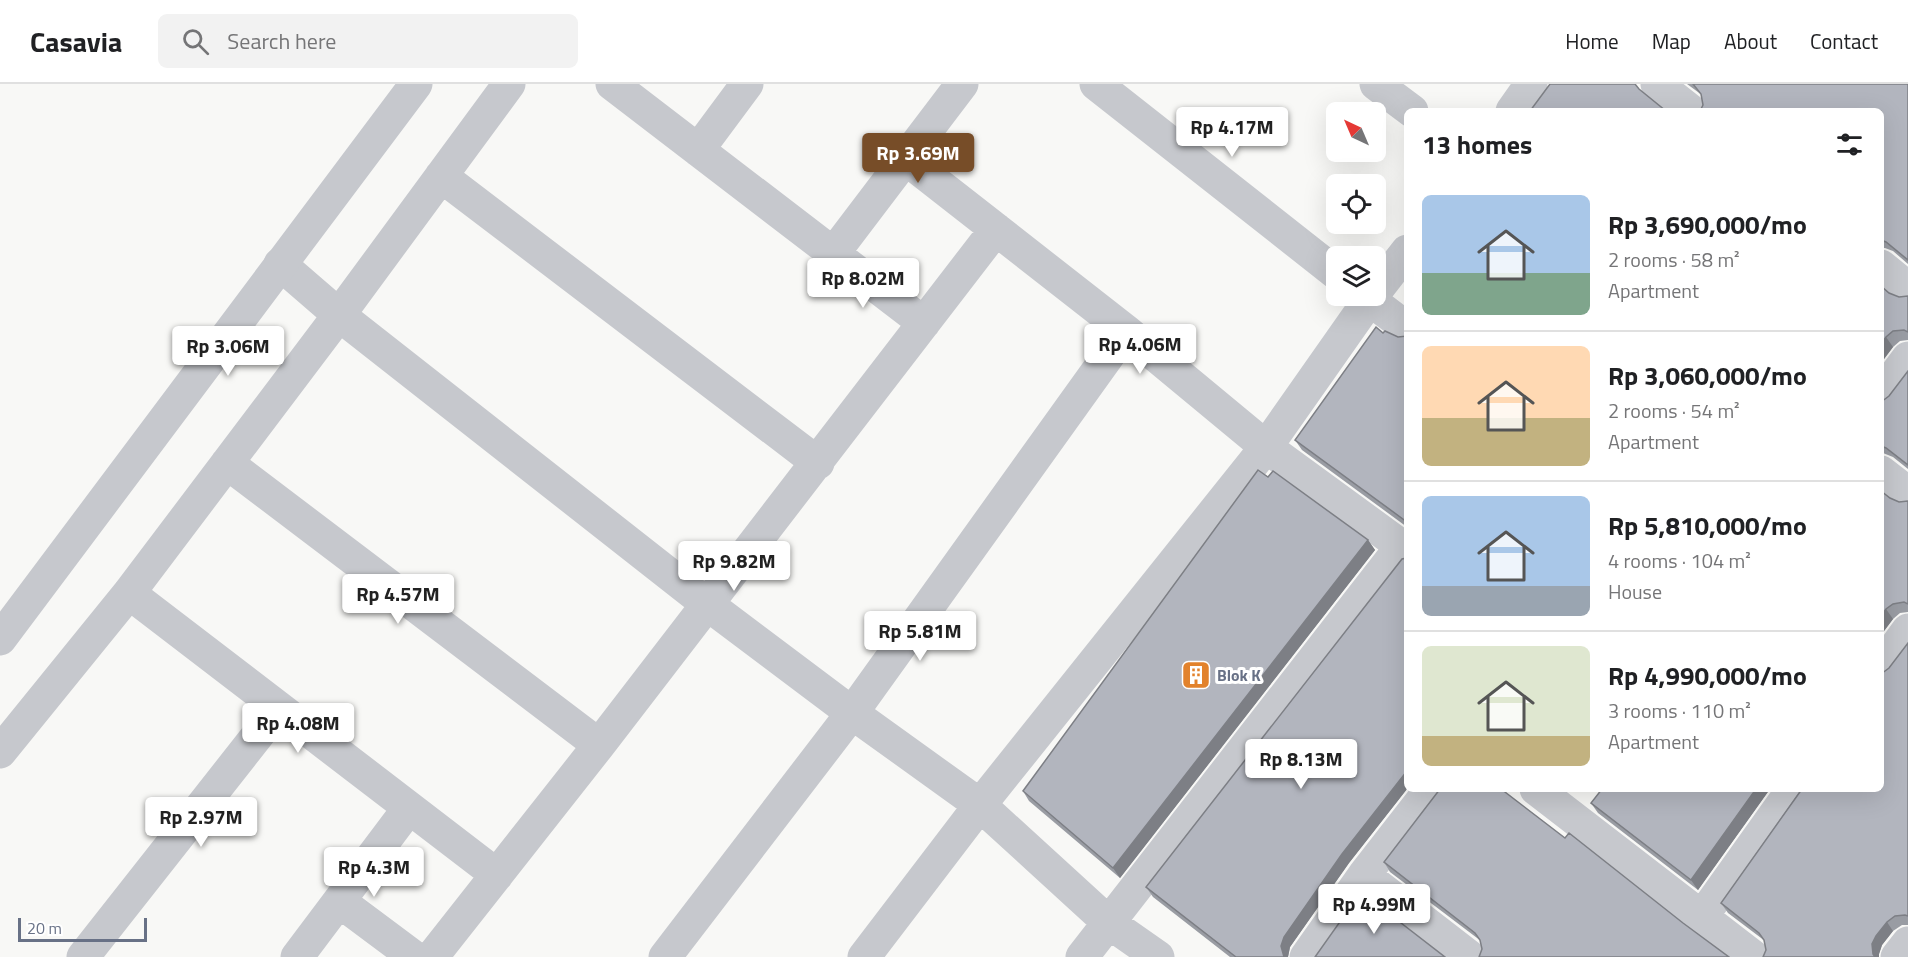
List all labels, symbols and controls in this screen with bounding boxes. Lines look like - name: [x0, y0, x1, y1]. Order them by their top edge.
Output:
- search box: [158, 14, 578, 68]
- text: Casavia: [30, 20, 122, 63]
- text: Search here: [227, 24, 336, 58]
- icon: search: [179, 25, 212, 58]
- text: Home: [1565, 25, 1619, 57]
- text: Map: [1652, 25, 1691, 57]
- text: About: [1724, 25, 1777, 57]
- text: Contact: [1810, 25, 1878, 57]
- north arrow: [1326, 102, 1386, 162]
- map controls: [1326, 102, 1386, 306]
- pin: Rp 4.17M: [1170, 107, 1294, 158]
- text: Rp 4.17M: [1190, 111, 1274, 142]
- text: 13 homes: [1422, 125, 1532, 164]
- icon: filters: [1833, 128, 1866, 161]
- pin: Rp 3.69M: [856, 133, 980, 184]
- text: Rp 3.69M: [876, 137, 960, 168]
- button: locate: [1326, 174, 1386, 234]
- text: Rp 3,690,000/mo: [1608, 205, 1807, 244]
- icon: home: [1470, 219, 1542, 291]
- text: 2 rooms · 58 m²: [1608, 244, 1740, 275]
- button: layers: [1326, 246, 1386, 306]
- pin: Rp 8.02M: [801, 258, 925, 309]
- text: Rp 8.02M: [821, 262, 905, 293]
- text: Apartment: [1608, 275, 1699, 306]
- pin: Rp 4.06M: [1078, 324, 1202, 375]
- pin: Rp 3.06M: [166, 326, 290, 377]
- text: Rp 4.06M: [1098, 328, 1182, 359]
- text: Rp 3.06M: [186, 330, 270, 361]
- text: Rp 3,060,000/mo: [1608, 356, 1807, 395]
- icon: home: [1470, 370, 1542, 442]
- text: 2 rooms · 54 m²: [1608, 395, 1740, 426]
- text: Apartment: [1608, 426, 1699, 457]
- text: Rp 5,810,000/mo: [1608, 506, 1807, 545]
- icon: home: [1470, 520, 1542, 592]
- pin: Rp 9.82M: [672, 541, 796, 592]
- text: Rp 9.82M: [692, 545, 776, 576]
- text: 4 rooms · 104 m²: [1608, 545, 1751, 576]
- pin: Rp 4.57M: [336, 574, 460, 625]
- text: House: [1608, 576, 1662, 607]
- text: Rp 4.57M: [356, 578, 440, 609]
- pin: Rp 5.81M: [858, 611, 982, 662]
- text: Rp 5.81M: [878, 615, 962, 646]
- text: Rp 4,990,000/mo: [1608, 656, 1807, 695]
- building icon: Blok K: [1180, 659, 1212, 691]
- place label: Blok K: [1217, 663, 1261, 687]
- icon: home: [1470, 670, 1542, 742]
- text: 3 rooms · 110 m²: [1608, 695, 1751, 726]
- pin: Rp 4.08M: [236, 703, 360, 754]
- text: Rp 4.08M: [256, 707, 340, 738]
- text: Apartment: [1608, 726, 1699, 757]
- pin: Rp 8.13M: [1239, 739, 1363, 790]
- text: Rp 8.13M: [1259, 743, 1343, 774]
- pin: Rp 2.97M: [139, 797, 263, 848]
- text: Rp 2.97M: [159, 801, 243, 832]
- pin: Rp 4.3M: [319, 847, 429, 898]
- text: Rp 4.3M: [338, 851, 410, 882]
- pin: Rp 4.99M: [1312, 884, 1436, 935]
- text: Rp 4.99M: [1332, 888, 1416, 919]
- scale bar: [18, 915, 147, 942]
- text: 20 m: [27, 916, 62, 940]

